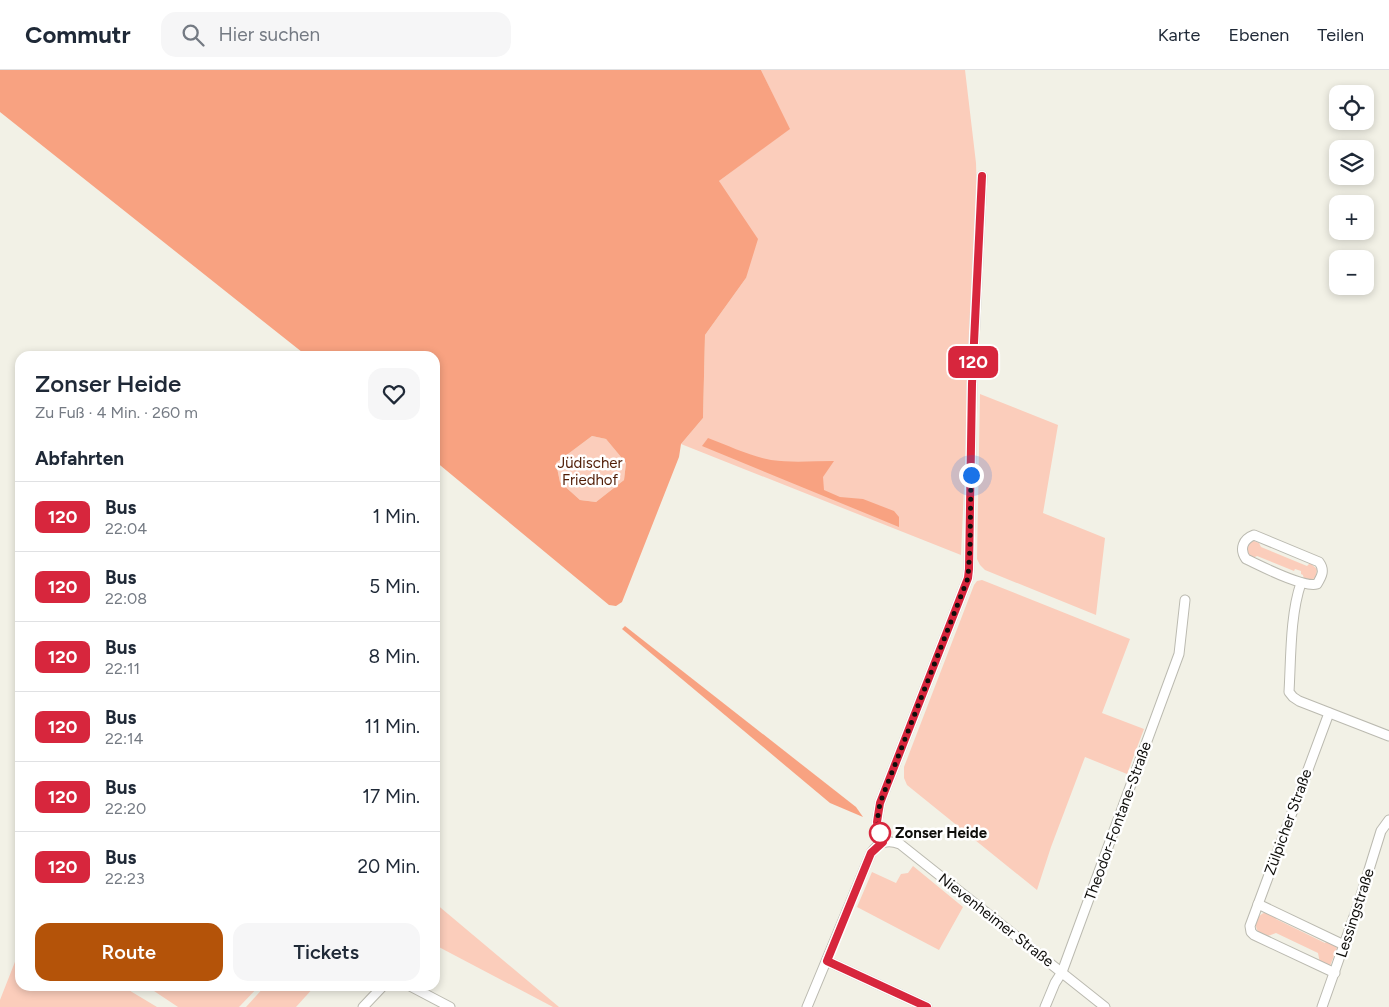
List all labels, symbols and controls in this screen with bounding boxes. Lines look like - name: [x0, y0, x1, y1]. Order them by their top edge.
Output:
- search box: [161, 12, 511, 57]
- text: Commutr: [25, 20, 131, 49]
- icon: search: [179, 21, 207, 49]
- text: Hier suchen: [219, 23, 320, 46]
- text: Karte: [1158, 24, 1200, 46]
- text: Ebenen: [1228, 24, 1289, 46]
- text: Teilen: [1317, 24, 1364, 46]
- map controls: [1329, 85, 1374, 295]
- button: locate: [1329, 85, 1374, 130]
- button: layers: [1329, 140, 1374, 185]
- button: +: [1329, 195, 1374, 240]
- button: −: [1329, 250, 1374, 295]
- line badge: 120: [944, 346, 1002, 378]
- text: 120: [958, 351, 988, 373]
- button: heart: [368, 368, 420, 420]
- text: Zonser Heide: [35, 369, 181, 398]
- text: Zu Fuß · 4 Min. · 260 m: [35, 403, 198, 422]
- text: Abfahrten: [35, 447, 124, 470]
- park label: Jüdischer Friedhof: [557, 454, 623, 489]
- your location: [959, 463, 984, 488]
- text: Bus: [105, 496, 136, 519]
- text: 1 Min.: [372, 505, 420, 528]
- text: 120: [48, 506, 77, 528]
- text: 22:04: [105, 519, 147, 538]
- text: Bus: [105, 566, 136, 589]
- text: 5 Min.: [369, 575, 420, 598]
- text: 120: [48, 576, 77, 598]
- text: 22:08: [105, 589, 147, 608]
- text: Bus: [105, 636, 136, 659]
- text: 8 Min.: [369, 645, 420, 668]
- text: 120: [48, 646, 77, 668]
- text: 22:11: [105, 659, 140, 678]
- text: Bus: [105, 706, 136, 729]
- text: 11 Min.: [365, 715, 420, 738]
- text: 120: [48, 716, 77, 738]
- text: 22:14: [105, 729, 143, 748]
- street label: Theodor-Fontane-Straße: [1081, 739, 1155, 903]
- street label: Zülpicher Straße: [1261, 767, 1315, 877]
- text: Bus: [105, 776, 136, 799]
- text: 17 Min.: [362, 785, 420, 808]
- text: 120: [48, 786, 77, 808]
- text: 22:20: [105, 799, 146, 818]
- marker: Zonser Heide: [869, 822, 891, 844]
- place label: Zonser Heide: [895, 824, 988, 842]
- text: Bus: [105, 846, 136, 869]
- text: 20 Min.: [357, 855, 420, 878]
- text: 120: [48, 856, 77, 878]
- street label: Lessingstraße: [1332, 866, 1378, 960]
- text: 22:23: [105, 869, 145, 888]
- street label: Nievenheimer Straße: [935, 869, 1057, 971]
- button: Route: [35, 923, 223, 981]
- button: Tickets: [233, 923, 420, 981]

